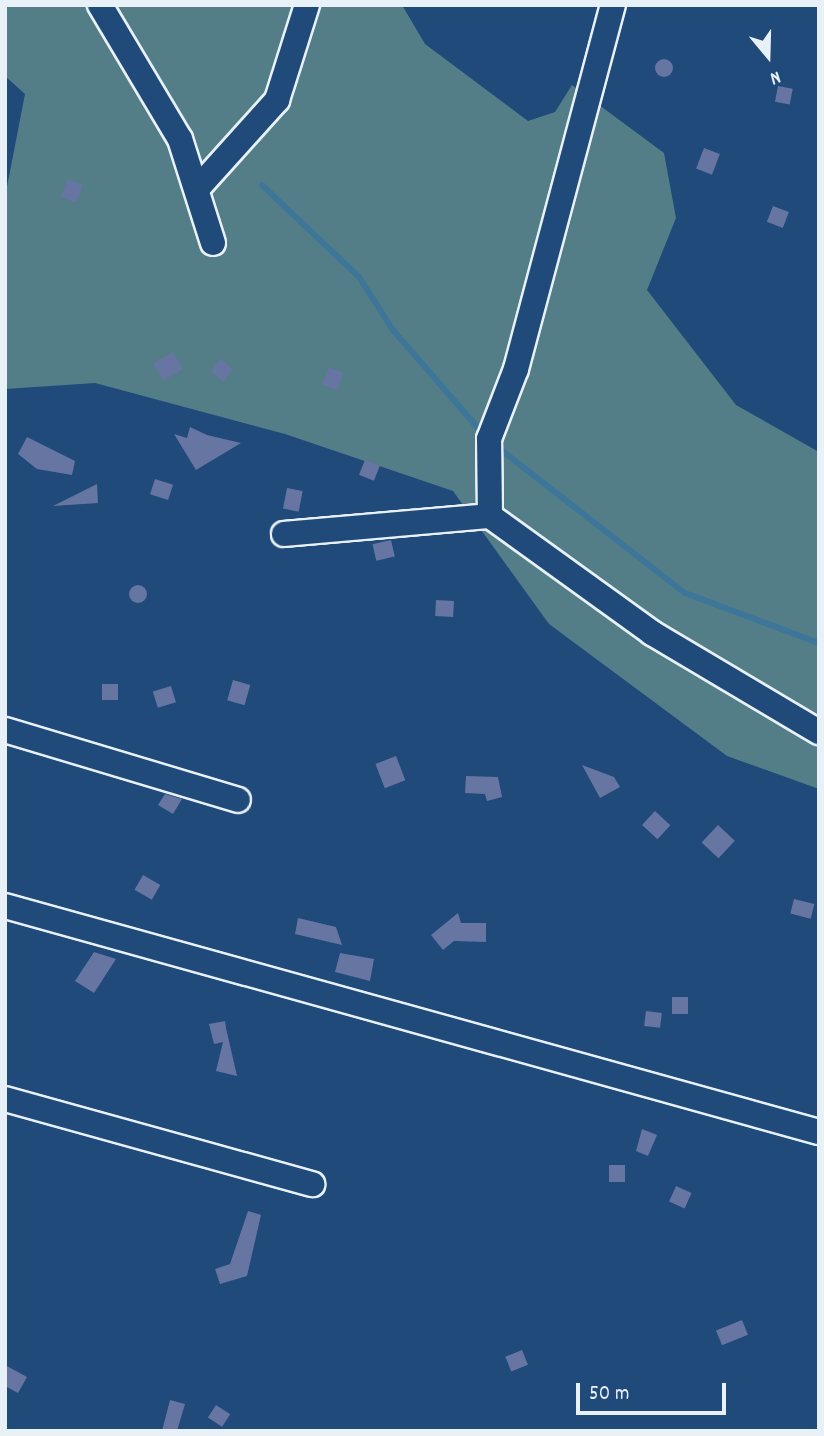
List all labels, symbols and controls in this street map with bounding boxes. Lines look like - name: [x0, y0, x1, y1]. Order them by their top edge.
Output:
- north arrow: [733, 21, 803, 91]
- text: N: [766, 62, 784, 91]
- scale bar: [579, 1370, 730, 1414]
- text: 50 m: [589, 1380, 629, 1410]

